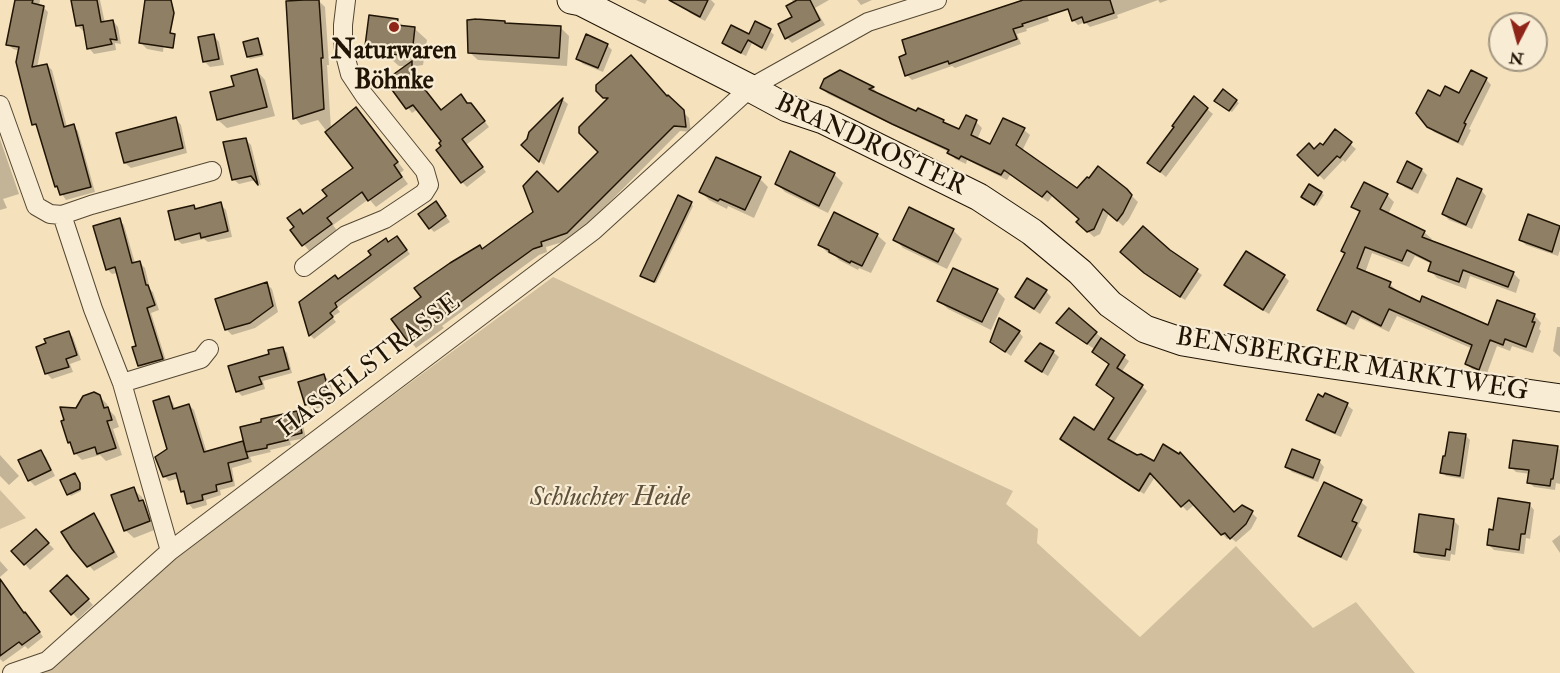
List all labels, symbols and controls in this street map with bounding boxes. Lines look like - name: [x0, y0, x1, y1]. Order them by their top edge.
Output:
- north arrow: [1488, 12, 1548, 72]
- marker: Naturwaren Böhnke: [387, 20, 401, 34]
- place label: Naturwaren Böhnke: [331, 36, 457, 98]
- text: N: [1508, 47, 1525, 69]
- street label: BRANDROSTER: [770, 88, 970, 204]
- street label: HASSELSTRASSE: [272, 288, 468, 446]
- street label: BENSBERGER MARKTWEG: [1174, 323, 1530, 409]
- park label: Schluchter Heide: [530, 483, 690, 515]

